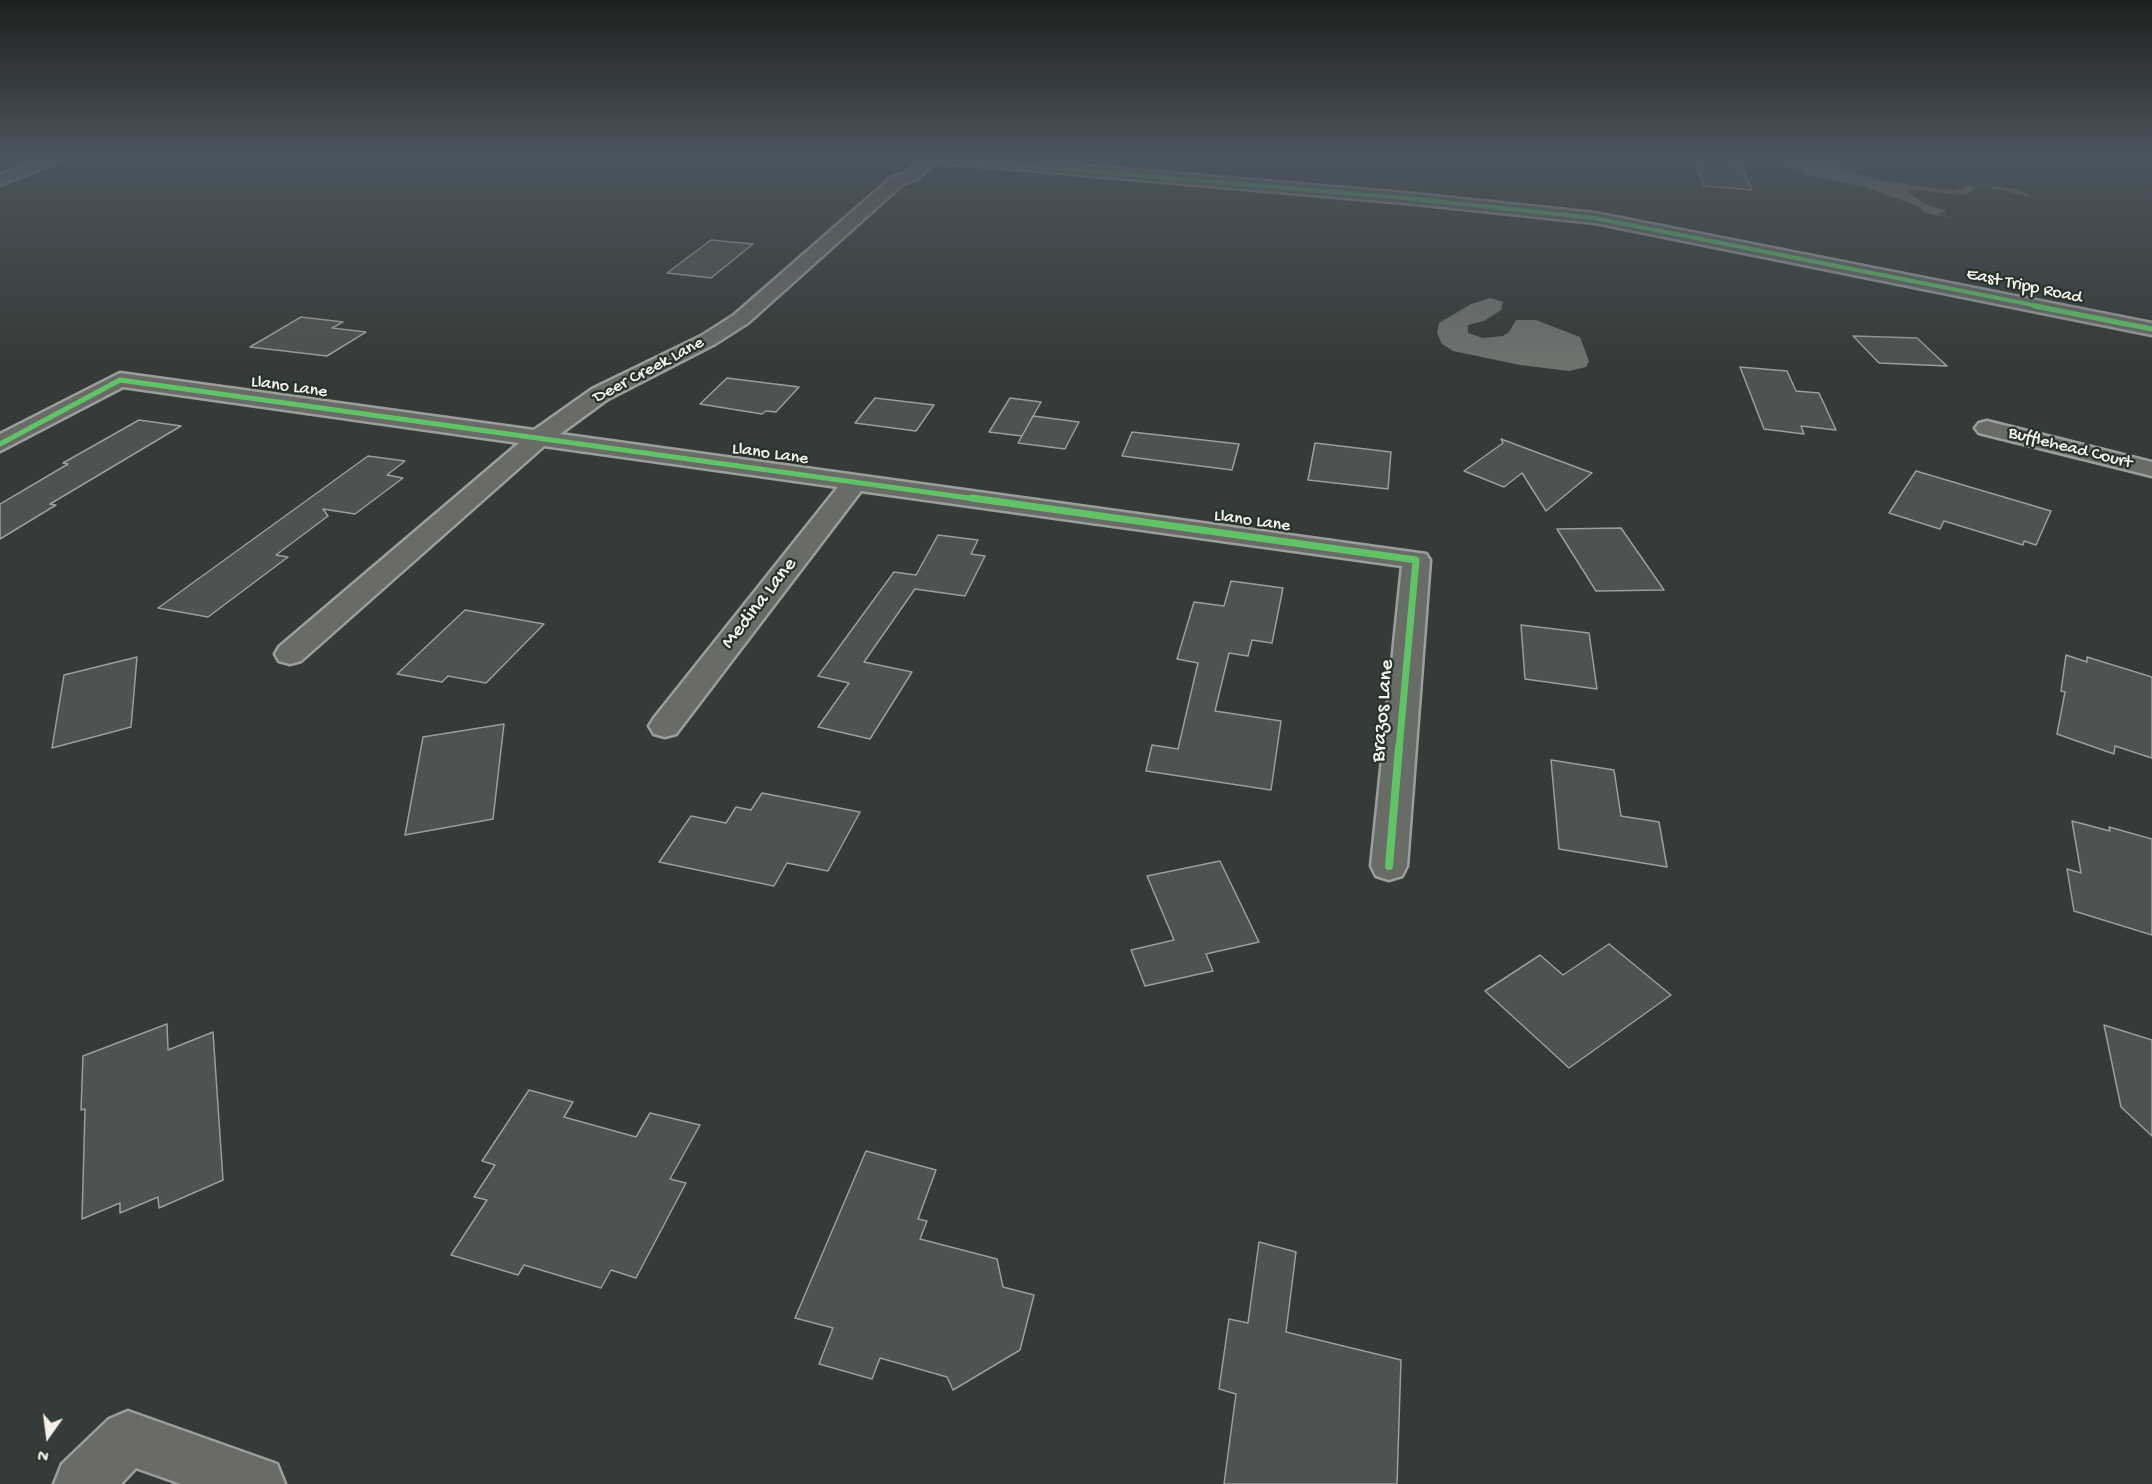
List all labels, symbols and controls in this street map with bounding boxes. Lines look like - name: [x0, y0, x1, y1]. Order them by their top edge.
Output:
- street label: East Tripp Road: [1964, 264, 2084, 310]
- street label: Deer Creek Lane: [590, 333, 708, 409]
- street label: Llano Lane: [249, 372, 329, 404]
- street label: Bufflehead Court: [2006, 423, 2134, 475]
- street label: Llano Lane: [730, 439, 810, 471]
- street label: Llano Lane: [1212, 506, 1292, 538]
- street label: Medina Lane: [717, 553, 803, 655]
- street label: Brazos Lane: [1367, 659, 1401, 763]
- north arrow: [18, 1406, 78, 1466]
- text: N: [36, 1443, 51, 1464]

